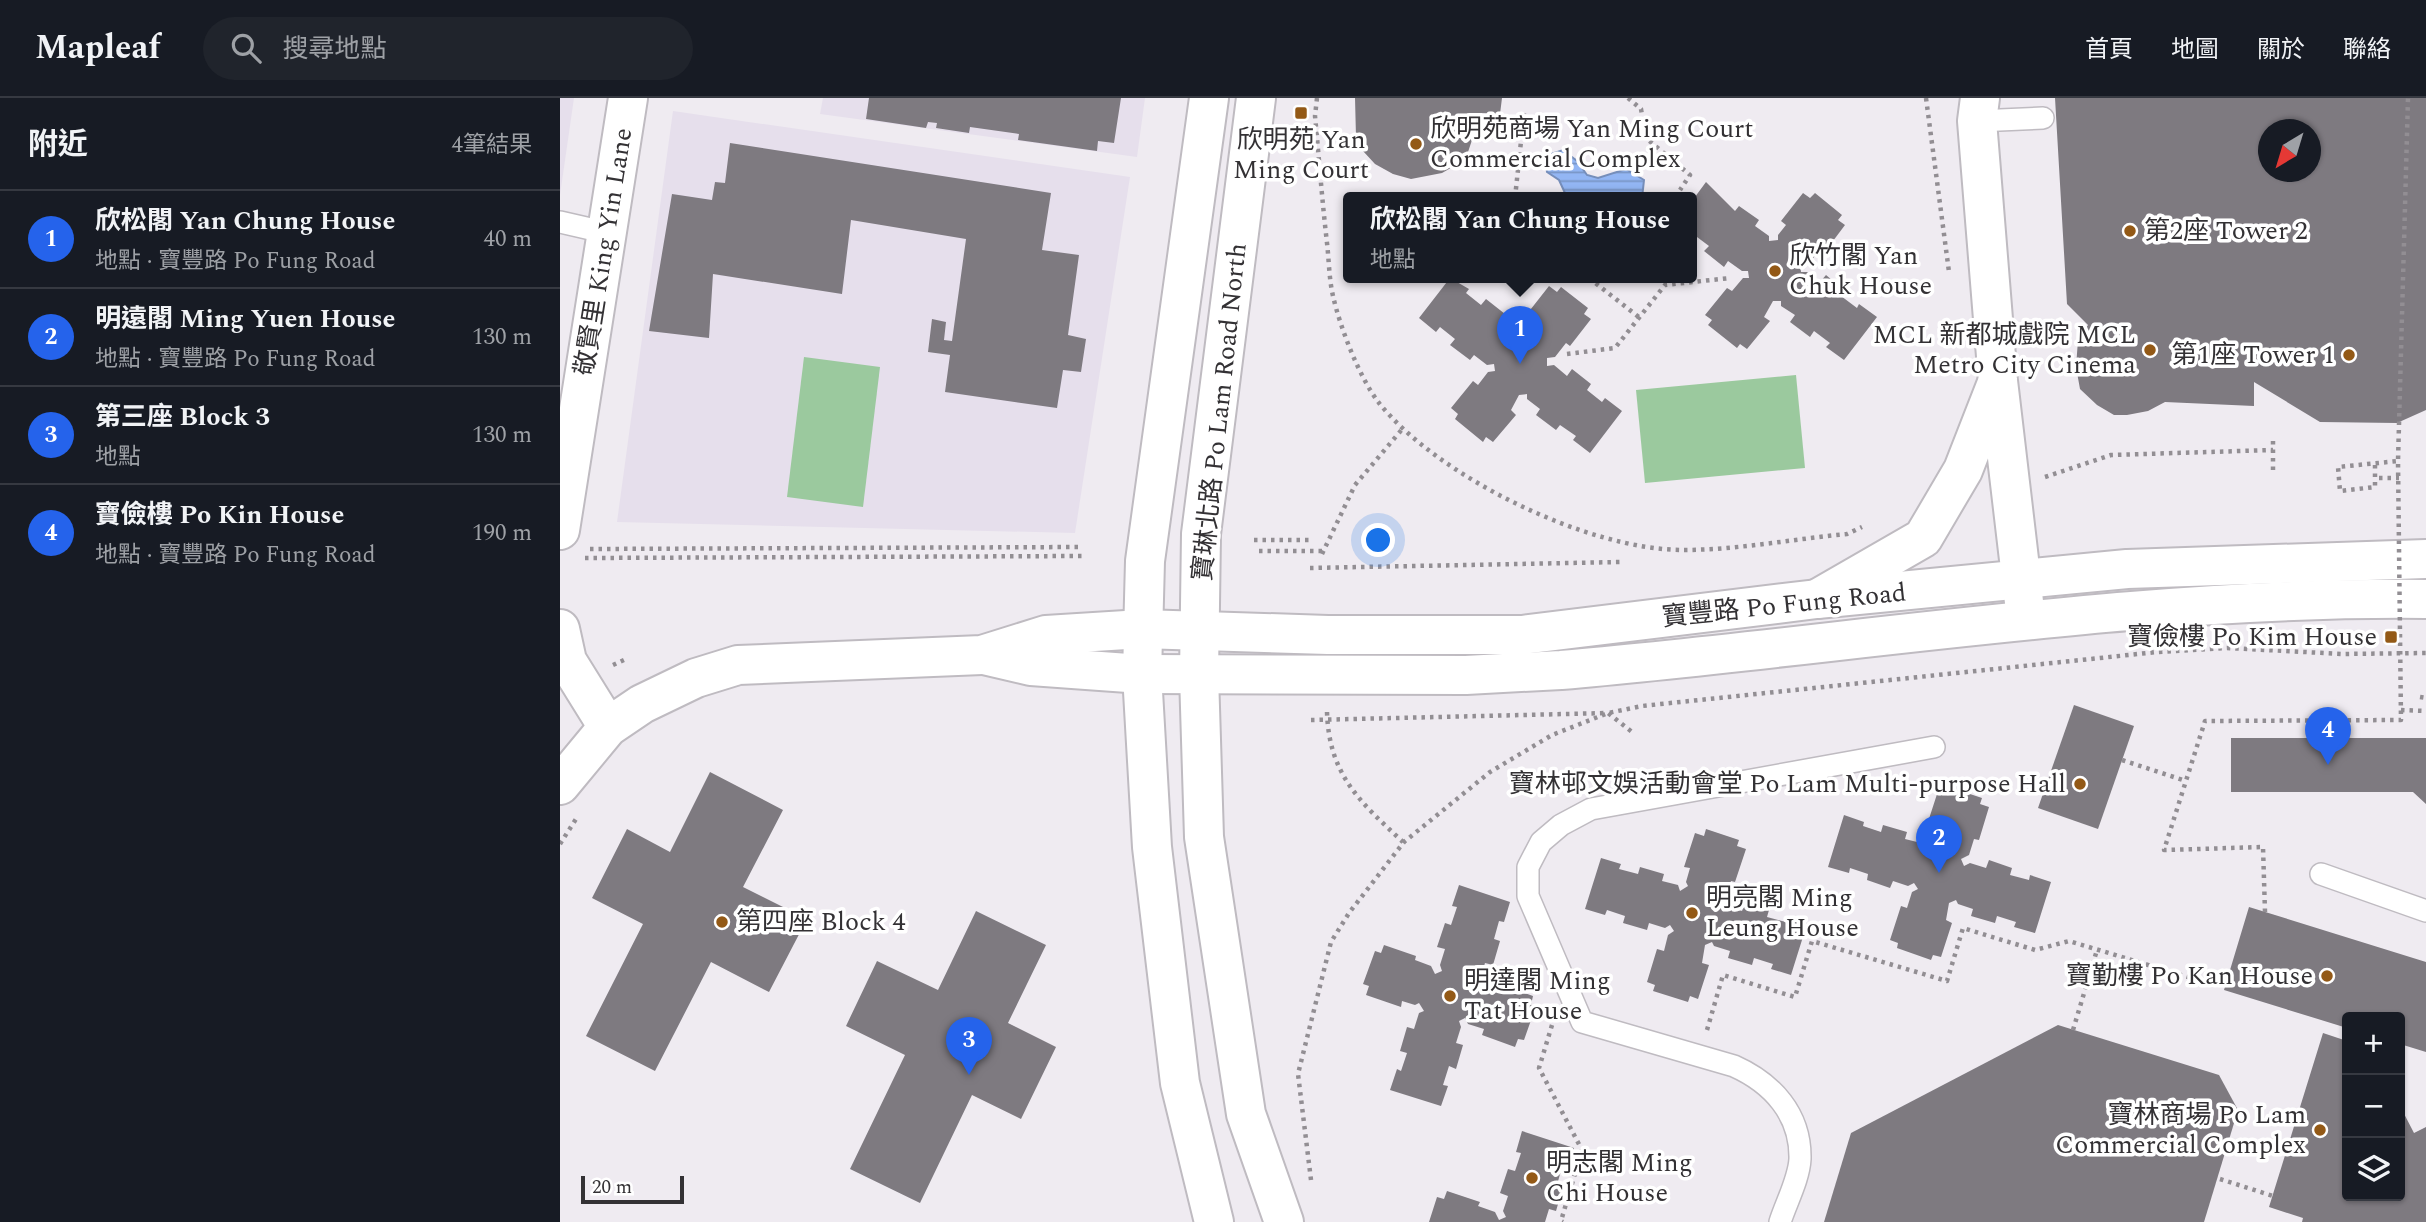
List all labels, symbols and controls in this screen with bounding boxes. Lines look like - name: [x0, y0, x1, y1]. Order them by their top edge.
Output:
- search box: [203, 17, 693, 80]
- text: Mapleaf: [35, 23, 161, 73]
- icon: search: [227, 29, 265, 67]
- text: 搜尋地點: [283, 29, 387, 69]
- text: 首頁: [2085, 32, 2133, 68]
- text: 地圖: [2171, 32, 2219, 68]
- text: 關於: [2257, 32, 2305, 68]
- text: 聯絡: [2343, 32, 2391, 68]
- marker: 欣明苑 Yan Ming Court: [1293, 105, 1309, 121]
- place label: 欣明苑商場 Yan Ming Court Commercial Complex: [1430, 109, 1754, 179]
- north arrow: [2258, 119, 2321, 182]
- place label: 欣明苑 Yan Ming Court: [1233, 120, 1369, 190]
- text: 附近: [28, 122, 88, 168]
- street label: 敬賢里 King Yin Lane: [565, 125, 643, 379]
- text: 4筆結果: [452, 128, 532, 163]
- marker: 欣明苑商場 Yan Ming Court Commercial Complex: [1408, 136, 1424, 152]
- popup: [1343, 192, 1697, 283]
- text: 欣松閣 Yan Chung House: [1370, 200, 1670, 240]
- text: 欣松閣 Yan Chung House: [95, 201, 395, 241]
- place label: 第2座 Tower 2: [2144, 211, 2308, 251]
- text: 1: [45, 222, 57, 257]
- text: 40 m: [483, 222, 532, 257]
- marker: 第2座 Tower 2: [2122, 223, 2138, 239]
- place label: 欣竹閣 Yan Chuk House: [1789, 236, 1932, 306]
- street label: 寶琳北路 Po Lam Road North: [1182, 241, 1258, 583]
- text: 地點: [1370, 243, 1416, 278]
- text: 地點 · 寶豐路 Po Fung Road: [95, 244, 376, 279]
- marker: 欣竹閣 Yan Chuk House: [1767, 263, 1783, 279]
- text: 明遠閣 Ming Yuen House: [95, 299, 395, 339]
- pin: 1: [1497, 306, 1543, 364]
- place label: MCL 新都城戲院 MCL Metro City Cinema: [1873, 315, 2136, 385]
- text: 2: [45, 320, 57, 355]
- text: 130 m: [472, 320, 532, 355]
- place label: 第1座 Tower 1: [2171, 335, 2335, 375]
- text: 地點 · 寶豐路 Po Fung Road: [95, 342, 376, 377]
- marker: MCL 新都城戲院 MCL Metro City Cinema: [2142, 342, 2158, 358]
- marker: 第1座 Tower 1: [2341, 347, 2357, 363]
- text: 第三座 Block 3: [95, 397, 270, 437]
- text: 3: [45, 418, 57, 453]
- text: 130 m: [472, 418, 532, 453]
- text: 地點: [95, 440, 141, 475]
- text: 寶儉樓 Po Kin House: [95, 495, 344, 535]
- text: 4: [45, 516, 57, 551]
- text: 190 m: [472, 516, 532, 551]
- your location: [1361, 523, 1395, 557]
- text: 地點 · 寶豐路 Po Fung Road: [95, 538, 376, 573]
- street label: 寶豐路 Po Fung Road: [1660, 572, 1908, 638]
- place label: 寶儉樓 Po Kim House: [2127, 617, 2377, 657]
- marker: 寶儉樓 Po Kim House: [2383, 629, 2399, 645]
- pin: 4: [2305, 707, 2351, 765]
- place label: 寶林邨文娛活動會堂 Po Lam Multi-purpose Hall: [1509, 764, 2066, 804]
- marker: 寶林邨文娛活動會堂 Po Lam Multi-purpose Hall: [2072, 776, 2088, 792]
- pin: 2: [1916, 815, 1962, 873]
- place label: 明亮閣 Ming Leung House: [1706, 878, 1859, 948]
- place label: 第四座 Block 4: [736, 902, 906, 942]
- marker: 明亮閣 Ming Leung House: [1684, 905, 1700, 921]
- marker: 第四座 Block 4: [714, 914, 730, 930]
- place label: 寶勤樓 Po Kan House: [2066, 956, 2313, 996]
- place label: 明達閣 Ming Tat House: [1464, 961, 1611, 1031]
- marker: 寶勤樓 Po Kan House: [2319, 968, 2335, 984]
- marker: 明達閣 Ming Tat House: [1442, 988, 1458, 1004]
- map controls: [2342, 1012, 2405, 1201]
- button: +: [2342, 1012, 2405, 1075]
- pin: 3: [946, 1017, 992, 1075]
- button: −: [2342, 1075, 2405, 1138]
- place label: 寶林商場 Po Lam Commercial Complex: [2055, 1095, 2306, 1165]
- marker: 寶林商場 Po Lam Commercial Complex: [2312, 1122, 2328, 1138]
- button: layers: [2342, 1138, 2405, 1201]
- place label: 明志閣 Ming Chi House: [1546, 1143, 1693, 1213]
- marker: 明志閣 Ming Chi House: [1524, 1170, 1540, 1186]
- scale bar: [581, 1173, 684, 1205]
- text: 20 m: [592, 1173, 632, 1202]

